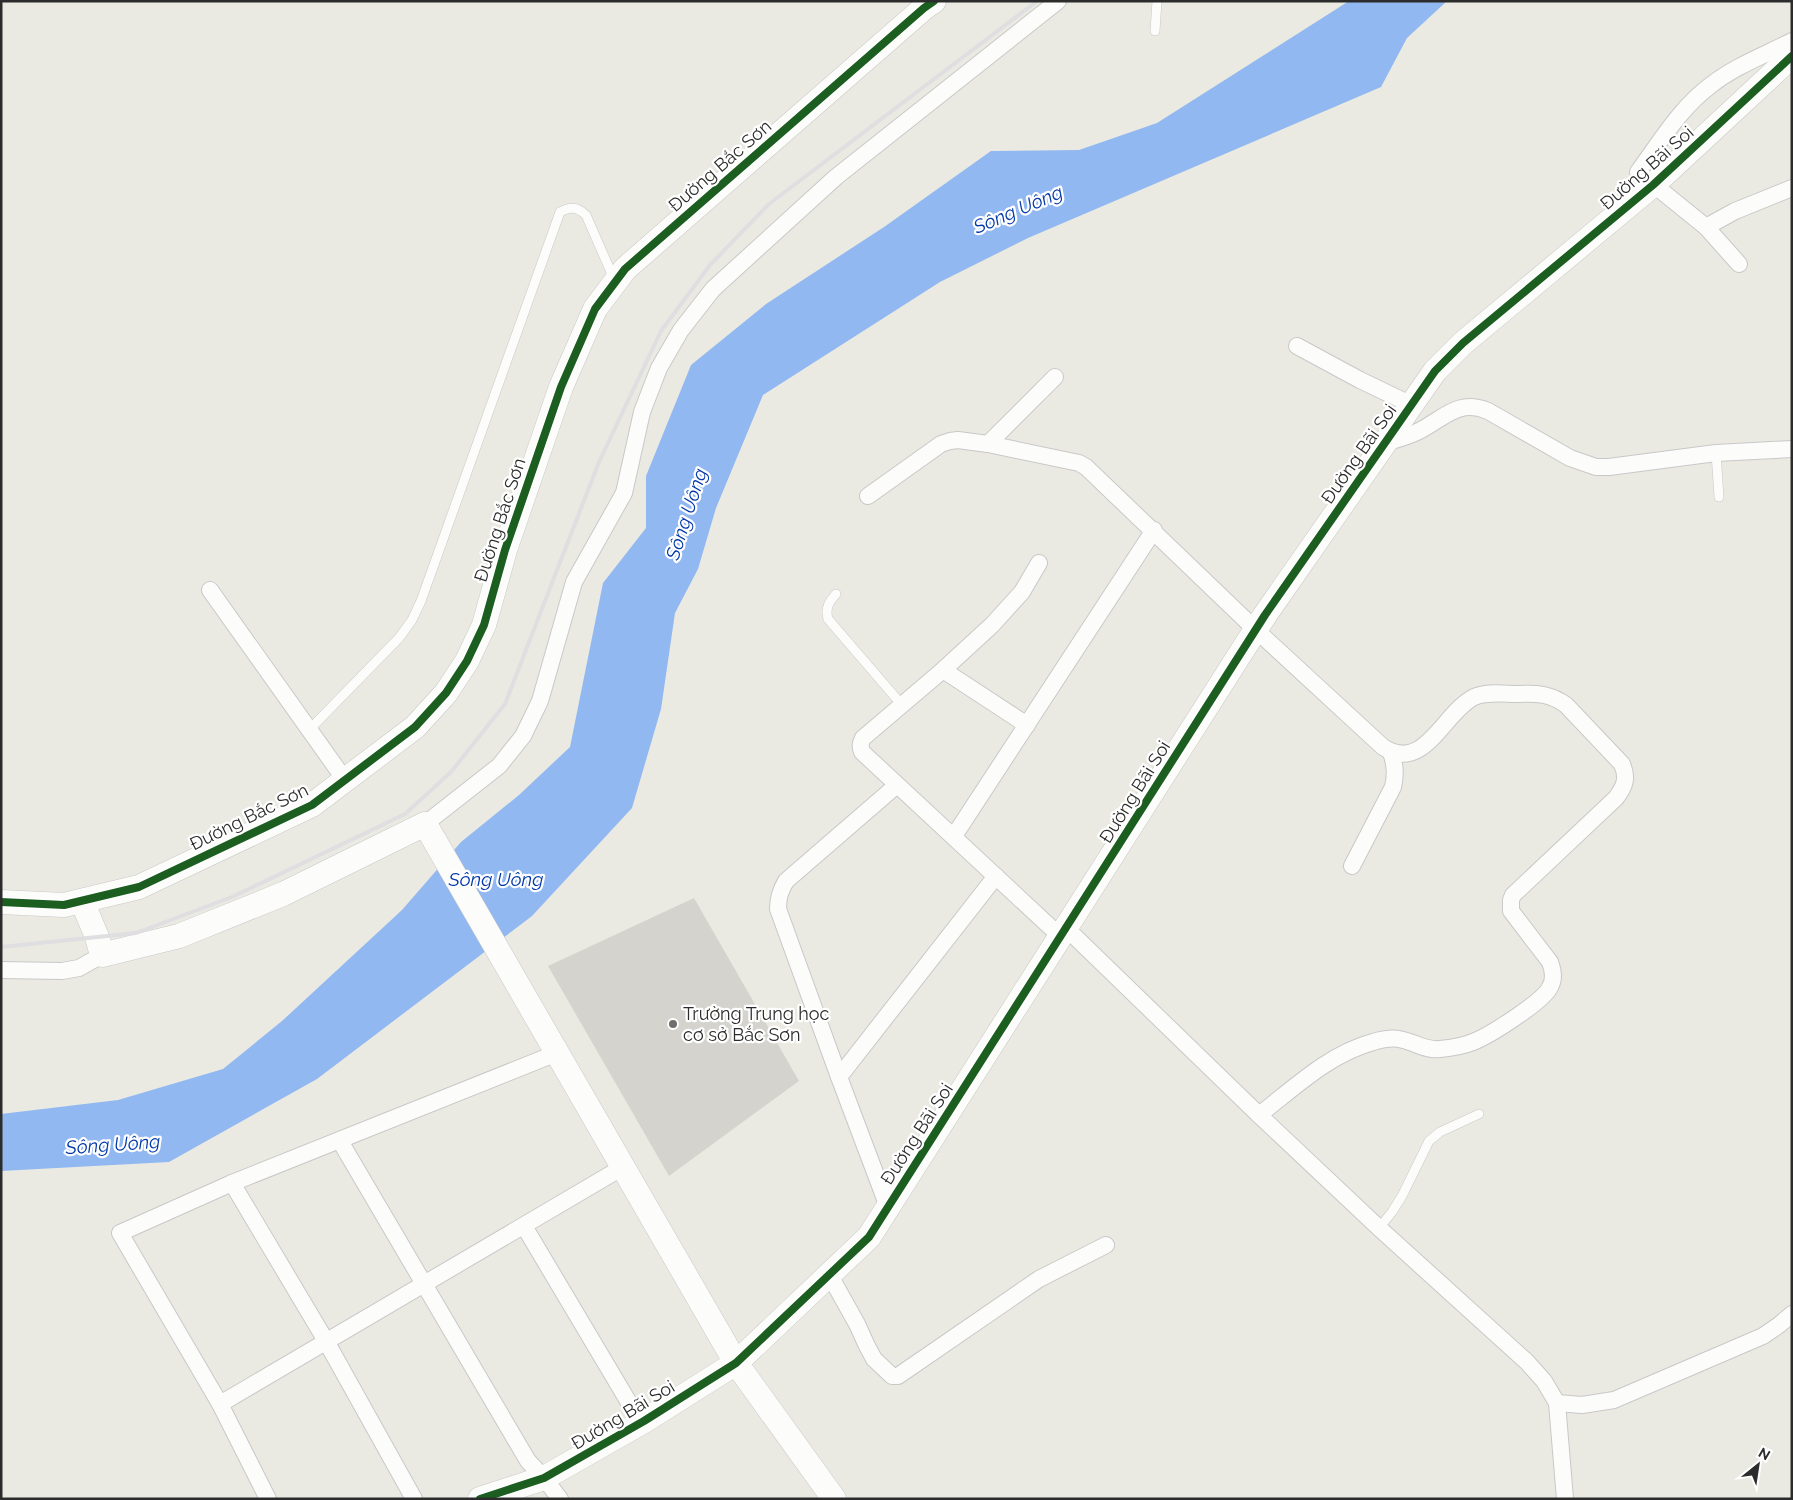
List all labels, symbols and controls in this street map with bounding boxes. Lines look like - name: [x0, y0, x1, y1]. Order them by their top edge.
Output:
- street label: Đường Bắc Sơn: [664, 115, 775, 216]
- street label: Đường Bãi Soi: [1596, 121, 1698, 214]
- water label: Sông Uông: [969, 180, 1066, 238]
- street label: Đường Bãi Soi: [1317, 400, 1401, 507]
- street label: Đường Bắc Sơn: [470, 455, 529, 584]
- water label: Sông Uông: [661, 465, 711, 564]
- street label: Đường Bãi Soi: [1095, 737, 1174, 847]
- street label: Đường Bắc Sơn: [186, 779, 311, 854]
- water label: Sông Uông: [448, 868, 543, 890]
- place label: Trường Trung học cơ sở Bắc Sơn: [683, 1003, 830, 1045]
- marker: Trường Trung học cơ sở Bắc Sơn: [667, 1018, 679, 1030]
- street label: Đường Bãi Soi: [876, 1079, 957, 1188]
- water label: Sông Uông: [64, 1130, 161, 1158]
- street label: Đường Bãi Soi: [567, 1376, 678, 1454]
- north arrow: [1733, 1440, 1783, 1490]
- text: N: [1756, 1444, 1773, 1463]

